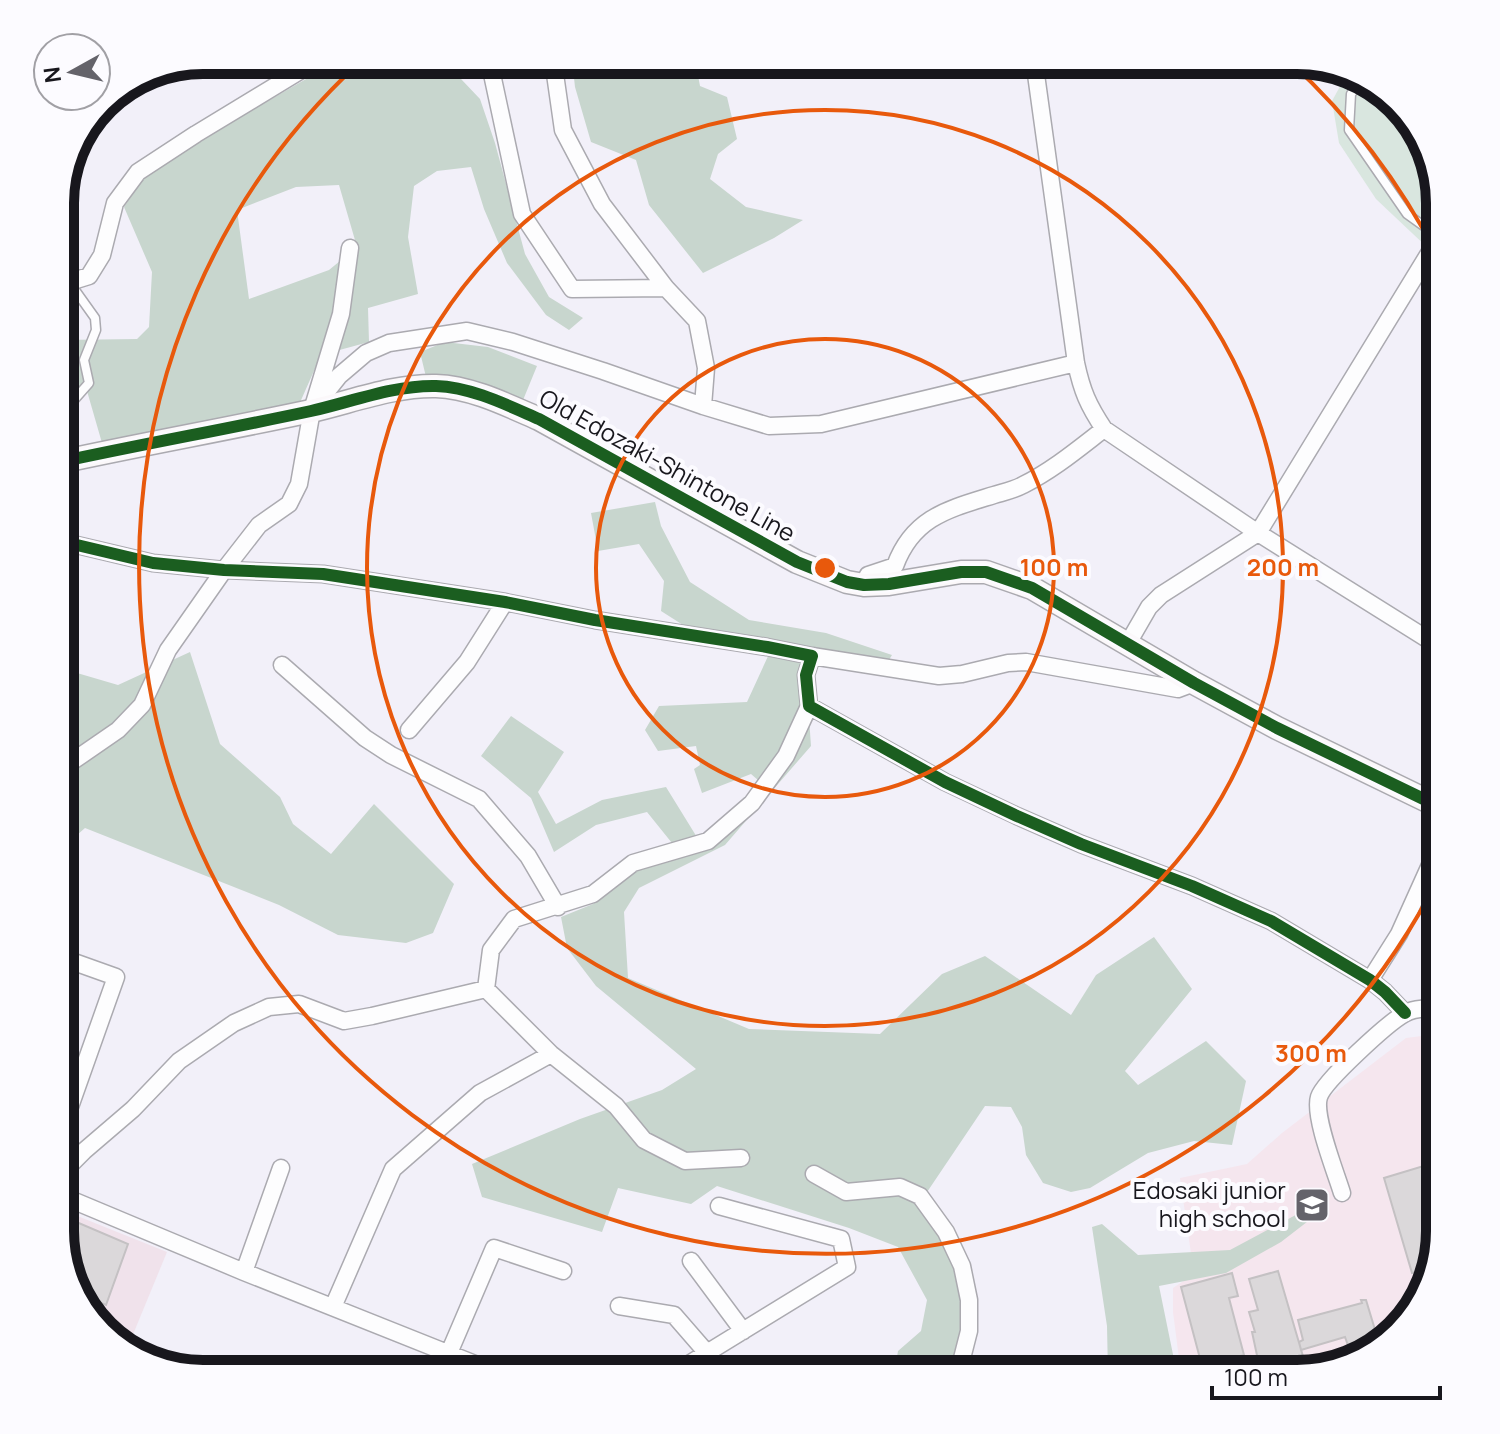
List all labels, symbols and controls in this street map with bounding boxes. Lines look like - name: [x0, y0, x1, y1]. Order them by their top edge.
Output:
- north arrow: [32, 32, 112, 112]
- text: N: [36, 65, 68, 85]
- street label: Old Edozaki-Shintone Line: [534, 380, 802, 549]
- text: 100 m: [1020, 550, 1088, 583]
- text: 200 m: [1247, 550, 1319, 583]
- centre of rings: [811, 554, 839, 582]
- text: 300 m: [1275, 1036, 1347, 1069]
- place label: Edosaki junior high school: [1133, 1173, 1286, 1234]
- school or university icon: Edosaki junior high school: [1293, 1186, 1331, 1224]
- scale bar: [1212, 1350, 1440, 1400]
- text: 100 m: [1224, 1360, 1288, 1393]

